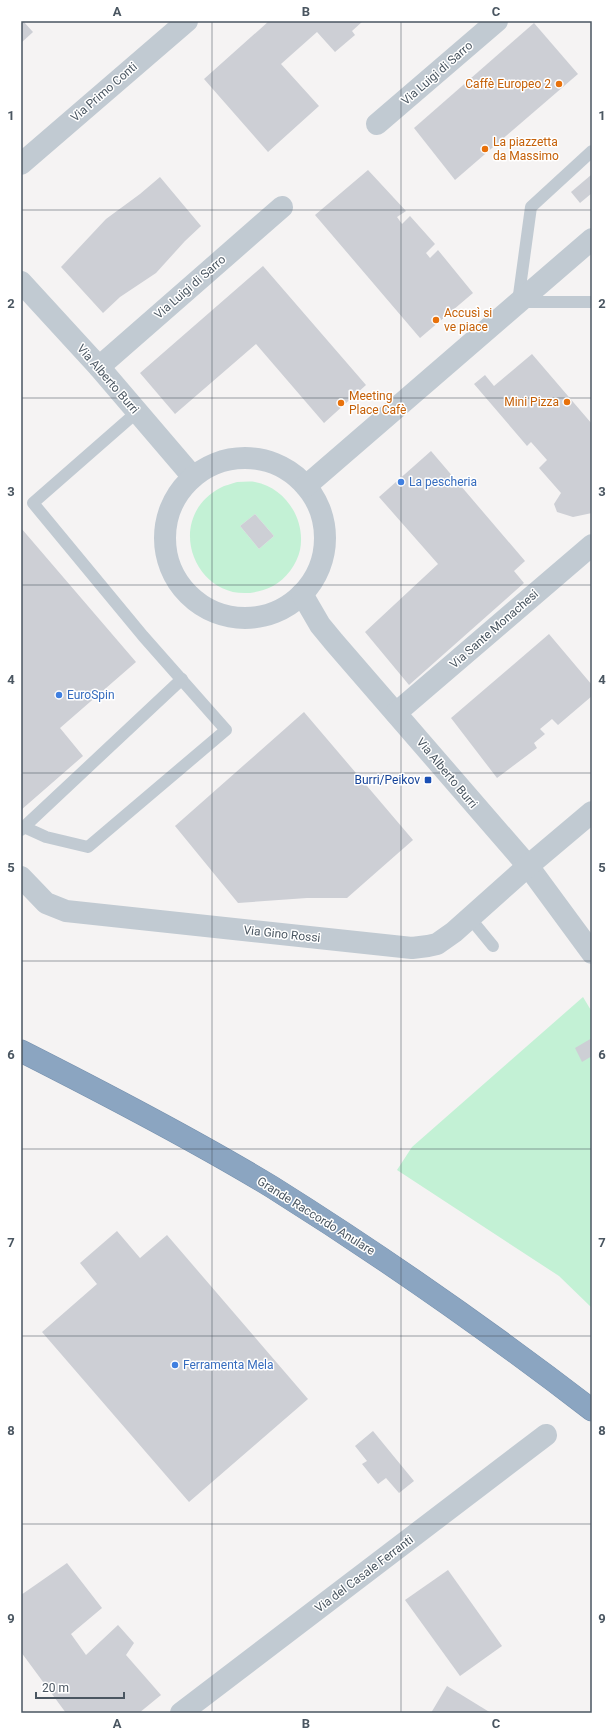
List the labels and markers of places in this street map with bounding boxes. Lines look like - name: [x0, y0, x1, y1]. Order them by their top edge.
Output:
- place label: Caffè Europeo 2: [465, 77, 551, 91]
- marker: Caffè Europeo 2: [554, 79, 564, 89]
- place label: La piazzetta da Massimo: [493, 135, 559, 163]
- marker: La piazzetta da Massimo: [480, 144, 490, 154]
- place label: Accusì si ve piace: [444, 306, 492, 334]
- marker: Accusì si ve piace: [431, 315, 441, 325]
- place label: Meeting Place Cafè: [349, 389, 406, 417]
- place label: Mini Pizza: [504, 395, 559, 409]
- marker: Mini Pizza: [562, 397, 572, 407]
- marker: Meeting Place Cafè: [336, 398, 346, 408]
- place label: La pescheria: [409, 475, 477, 489]
- marker: La pescheria: [396, 477, 406, 487]
- place label: EuroSpin: [67, 688, 115, 702]
- marker: EuroSpin: [54, 690, 64, 700]
- place label: Burri/Peikov: [354, 773, 420, 787]
- marker: Burri/Peikov: [423, 775, 433, 785]
- place label: Ferramenta Mela: [183, 1358, 274, 1372]
- marker: Ferramenta Mela: [170, 1360, 180, 1370]

